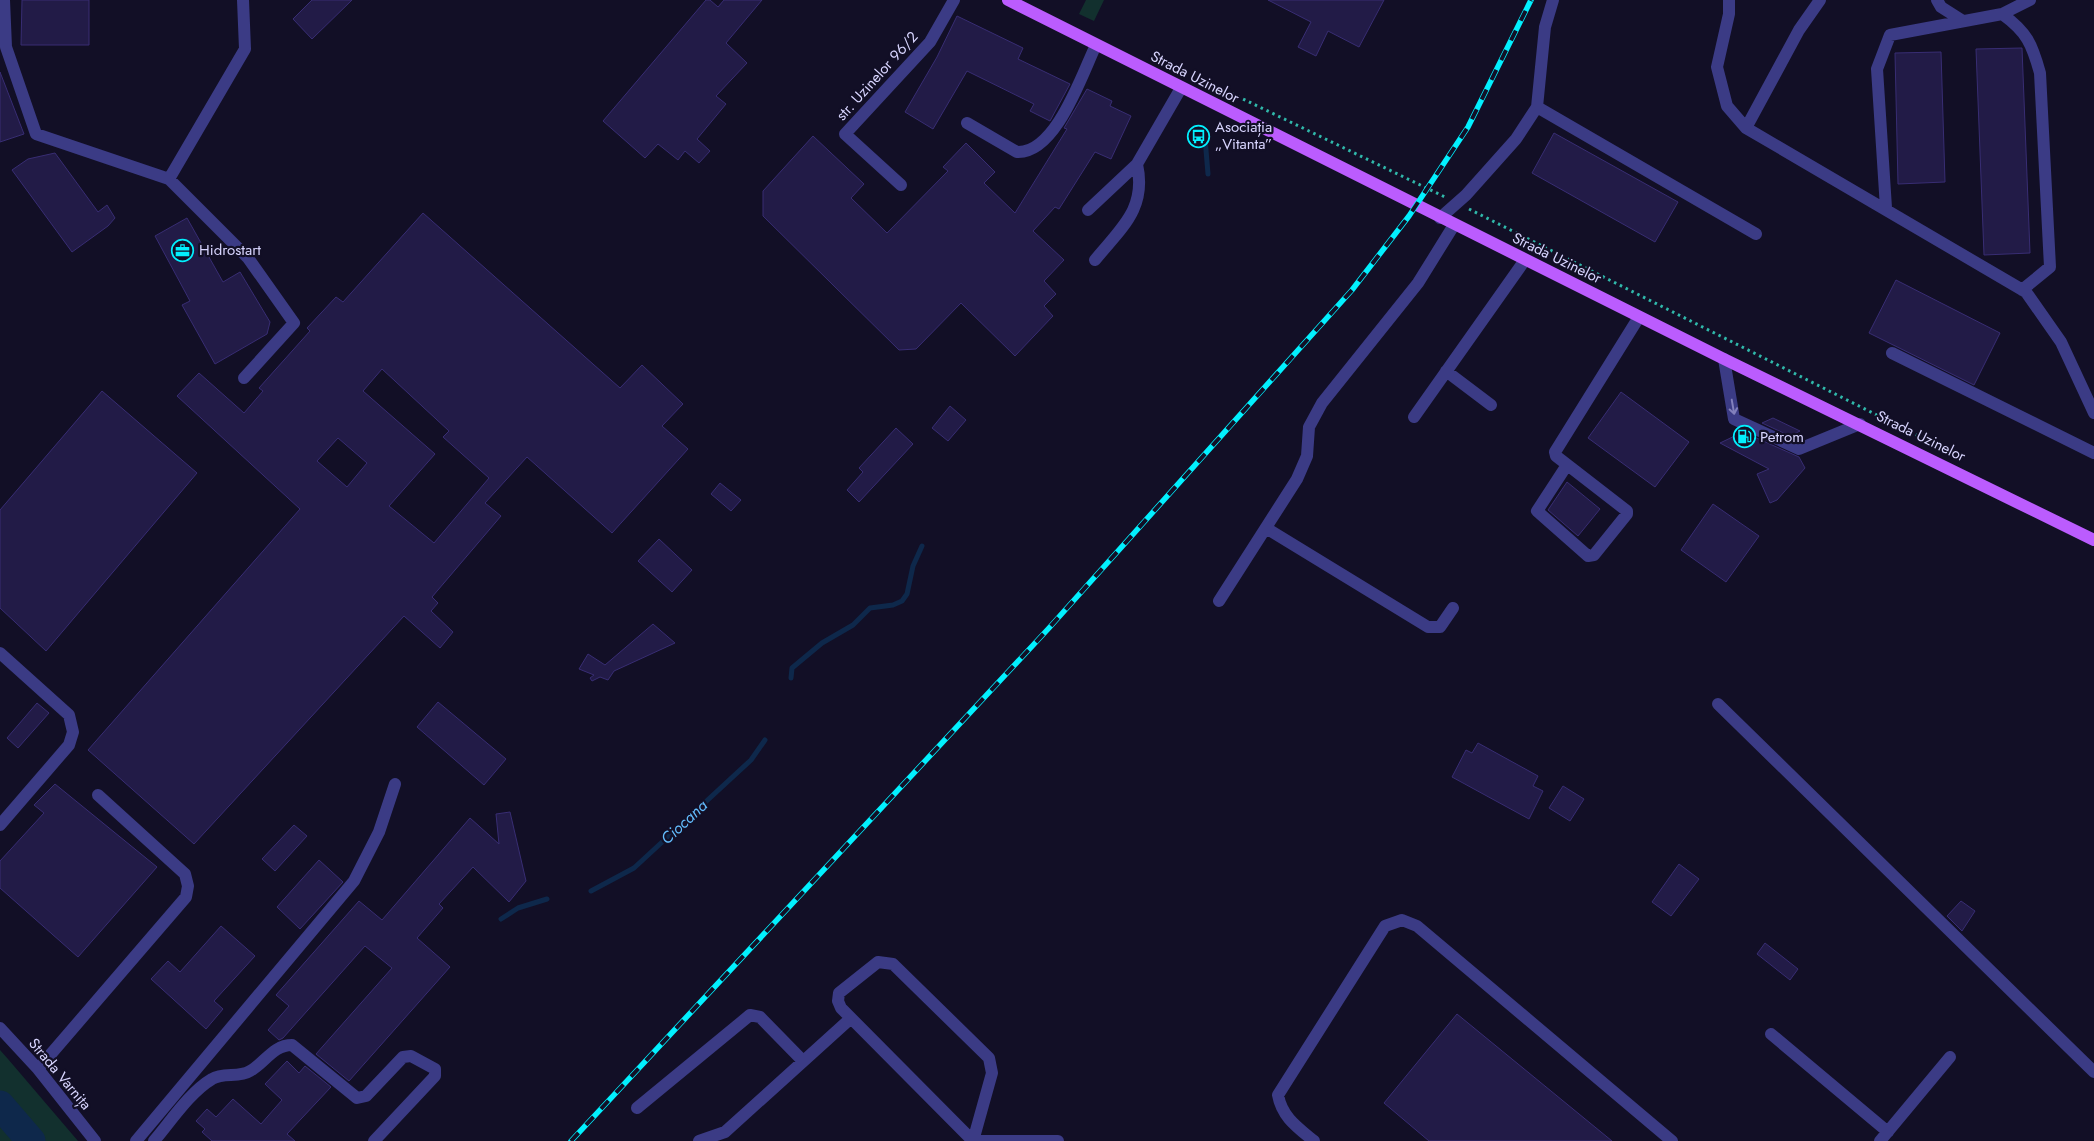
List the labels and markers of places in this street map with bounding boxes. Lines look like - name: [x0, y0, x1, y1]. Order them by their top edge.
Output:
- place label: Asociația „Vitanta”: [1215, 116, 1272, 155]
- bus stop icon: Asociația „Vitanta”: [1187, 124, 1211, 148]
- office icon: Hidrostart: [171, 238, 195, 262]
- place label: Hidrostart: [199, 239, 261, 261]
- fuel station icon: Petrom: [1732, 425, 1756, 449]
- place label: Petrom: [1760, 426, 1804, 448]

